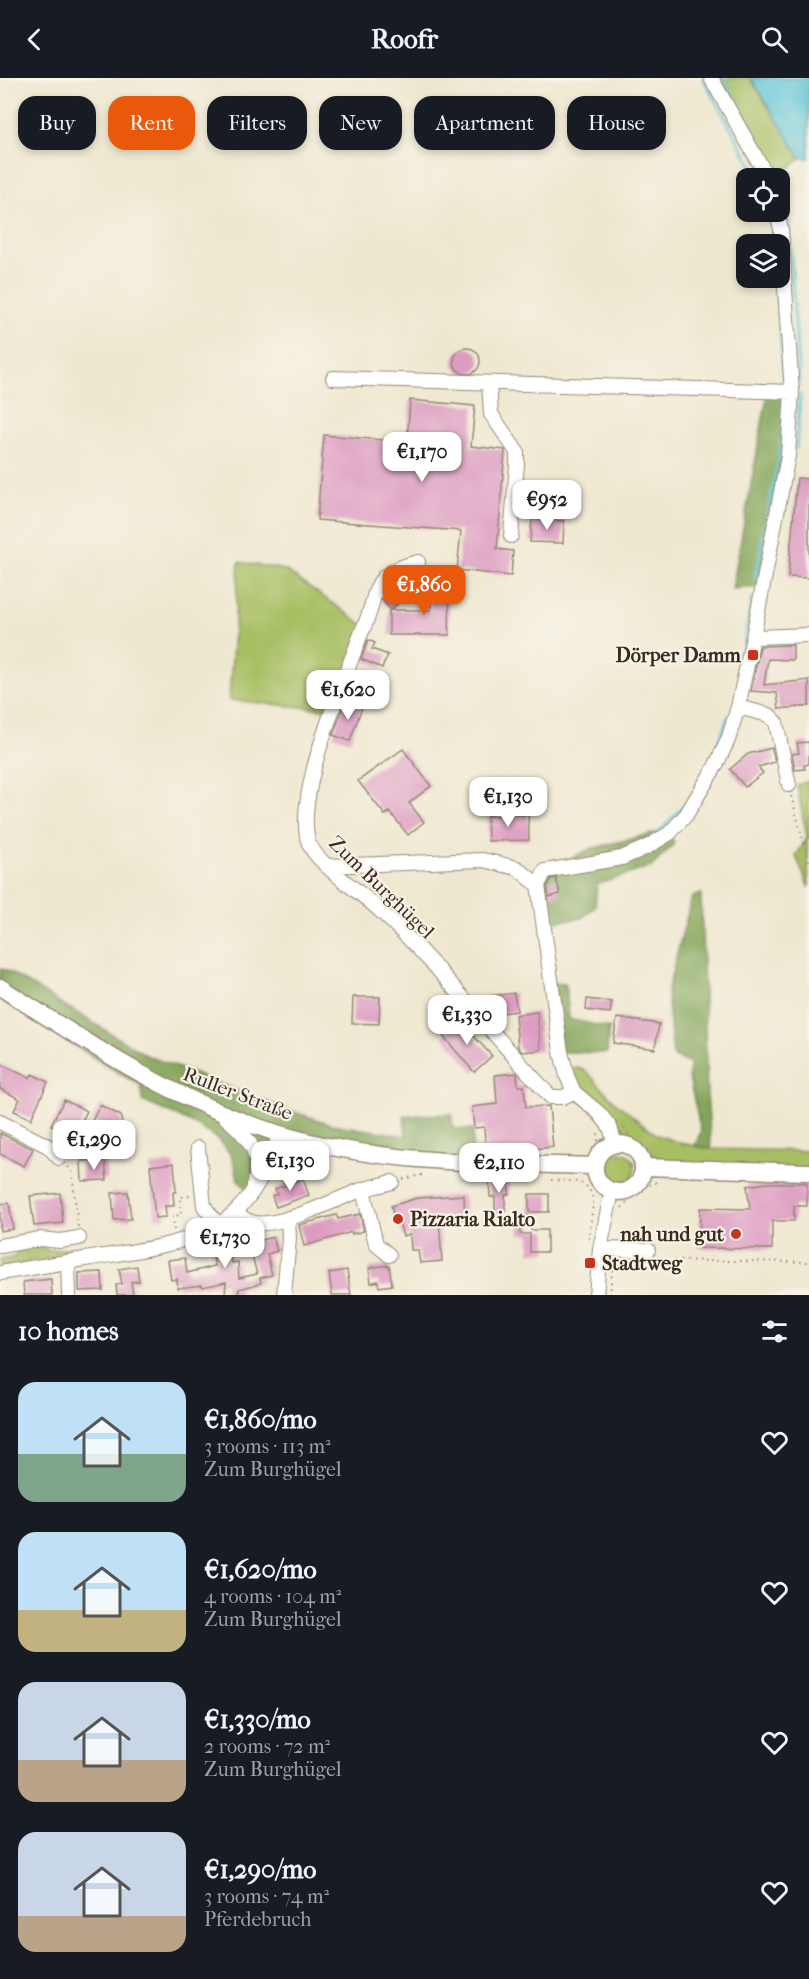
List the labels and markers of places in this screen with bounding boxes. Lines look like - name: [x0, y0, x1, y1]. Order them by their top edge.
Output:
- pin: €1,170: [373, 432, 471, 483]
- pin: €952: [511, 480, 583, 531]
- pin: €1,860: [375, 565, 473, 616]
- place label: Dörper Damm: [615, 644, 741, 667]
- marker: Dörper Damm: [746, 648, 760, 662]
- pin: €1,620: [299, 670, 397, 721]
- pin: €1,130: [459, 777, 557, 828]
- pin: €1,330: [418, 995, 516, 1046]
- pin: €1,290: [45, 1120, 143, 1171]
- pin: €1,130: [241, 1141, 339, 1192]
- pin: €2,110: [450, 1143, 548, 1194]
- place label: Pizzaria Rialto: [410, 1208, 535, 1231]
- marker: Pizzaria Rialto: [391, 1212, 405, 1226]
- pin: €1,730: [176, 1218, 274, 1269]
- place label: nah und gut: [619, 1223, 725, 1246]
- marker: nah und gut: [729, 1227, 743, 1241]
- place label: Stadtweg: [602, 1252, 683, 1275]
- marker: Stadtweg: [583, 1256, 597, 1270]

